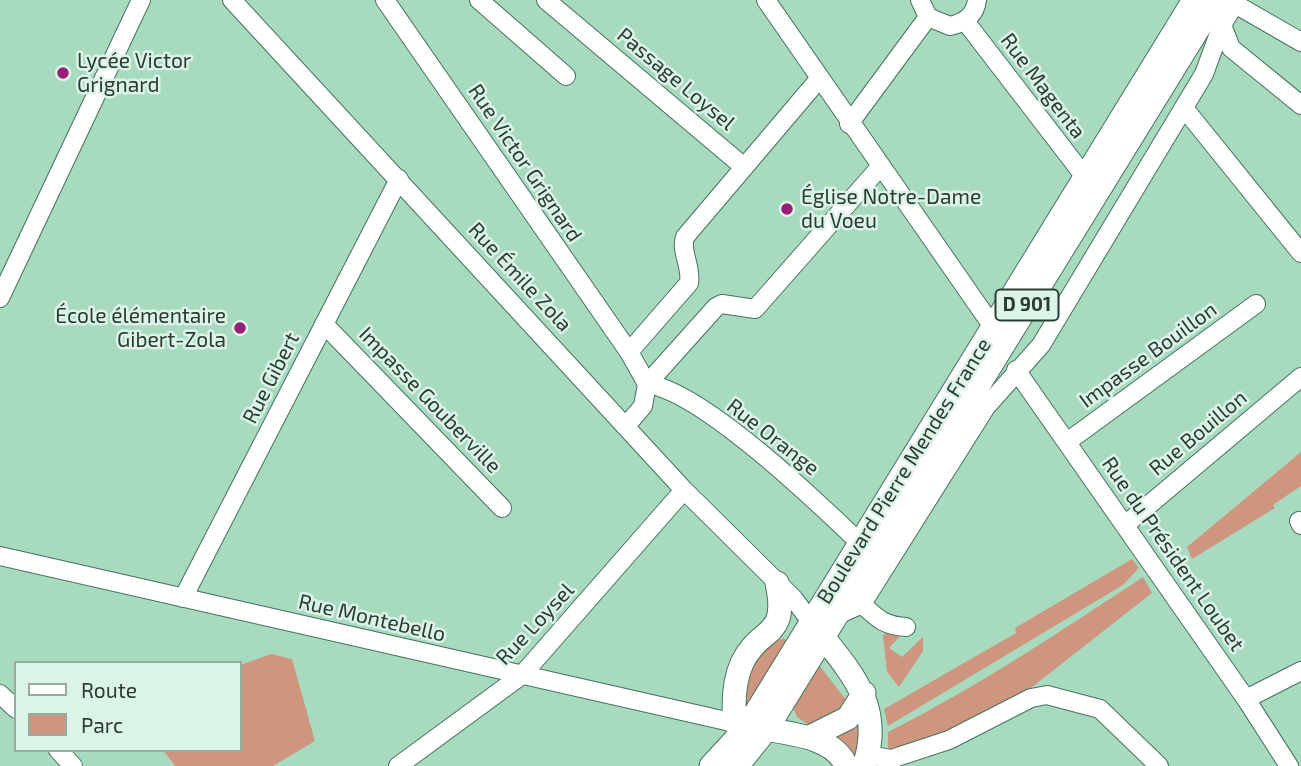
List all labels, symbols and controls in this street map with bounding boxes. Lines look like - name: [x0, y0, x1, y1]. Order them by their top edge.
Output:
- street label: Passage Loysel: [612, 22, 740, 136]
- street label: Rue Magenta: [995, 28, 1091, 144]
- place label: Lycée Victor Grignard: [77, 48, 191, 98]
- marker: Lycée Victor Grignard: [55, 65, 71, 81]
- street label: Rue Victor Grignard: [463, 79, 587, 247]
- place label: Église Notre-Dame du Voeu: [801, 184, 981, 234]
- marker: Église Notre-Dame du Voeu: [779, 201, 795, 217]
- street label: Rue Émile Zola: [463, 217, 577, 337]
- road number: D 901: [996, 290, 1058, 320]
- street label: Impasse Bouillon: [1074, 297, 1222, 413]
- place label: École élémentaire Gibert-Zola: [55, 303, 226, 353]
- marker: École élémentaire Gibert-Zola: [232, 320, 248, 336]
- street label: Impasse Gouberville: [354, 322, 506, 478]
- street label: Rue Gibert: [237, 328, 305, 428]
- street label: Boulevard Pierre Mendes France: [812, 334, 996, 608]
- street label: Rue Bouillon: [1144, 385, 1252, 481]
- street label: Rue Orange: [722, 393, 824, 481]
- street label: Rue du Président Loubet: [1096, 452, 1250, 656]
- street label: Rue Loysel: [491, 578, 579, 670]
- street label: Rue Montebello: [296, 589, 448, 647]
- legend: [14, 661, 242, 752]
- text: Route: [81, 677, 137, 702]
- text: Parc: [81, 712, 123, 737]

